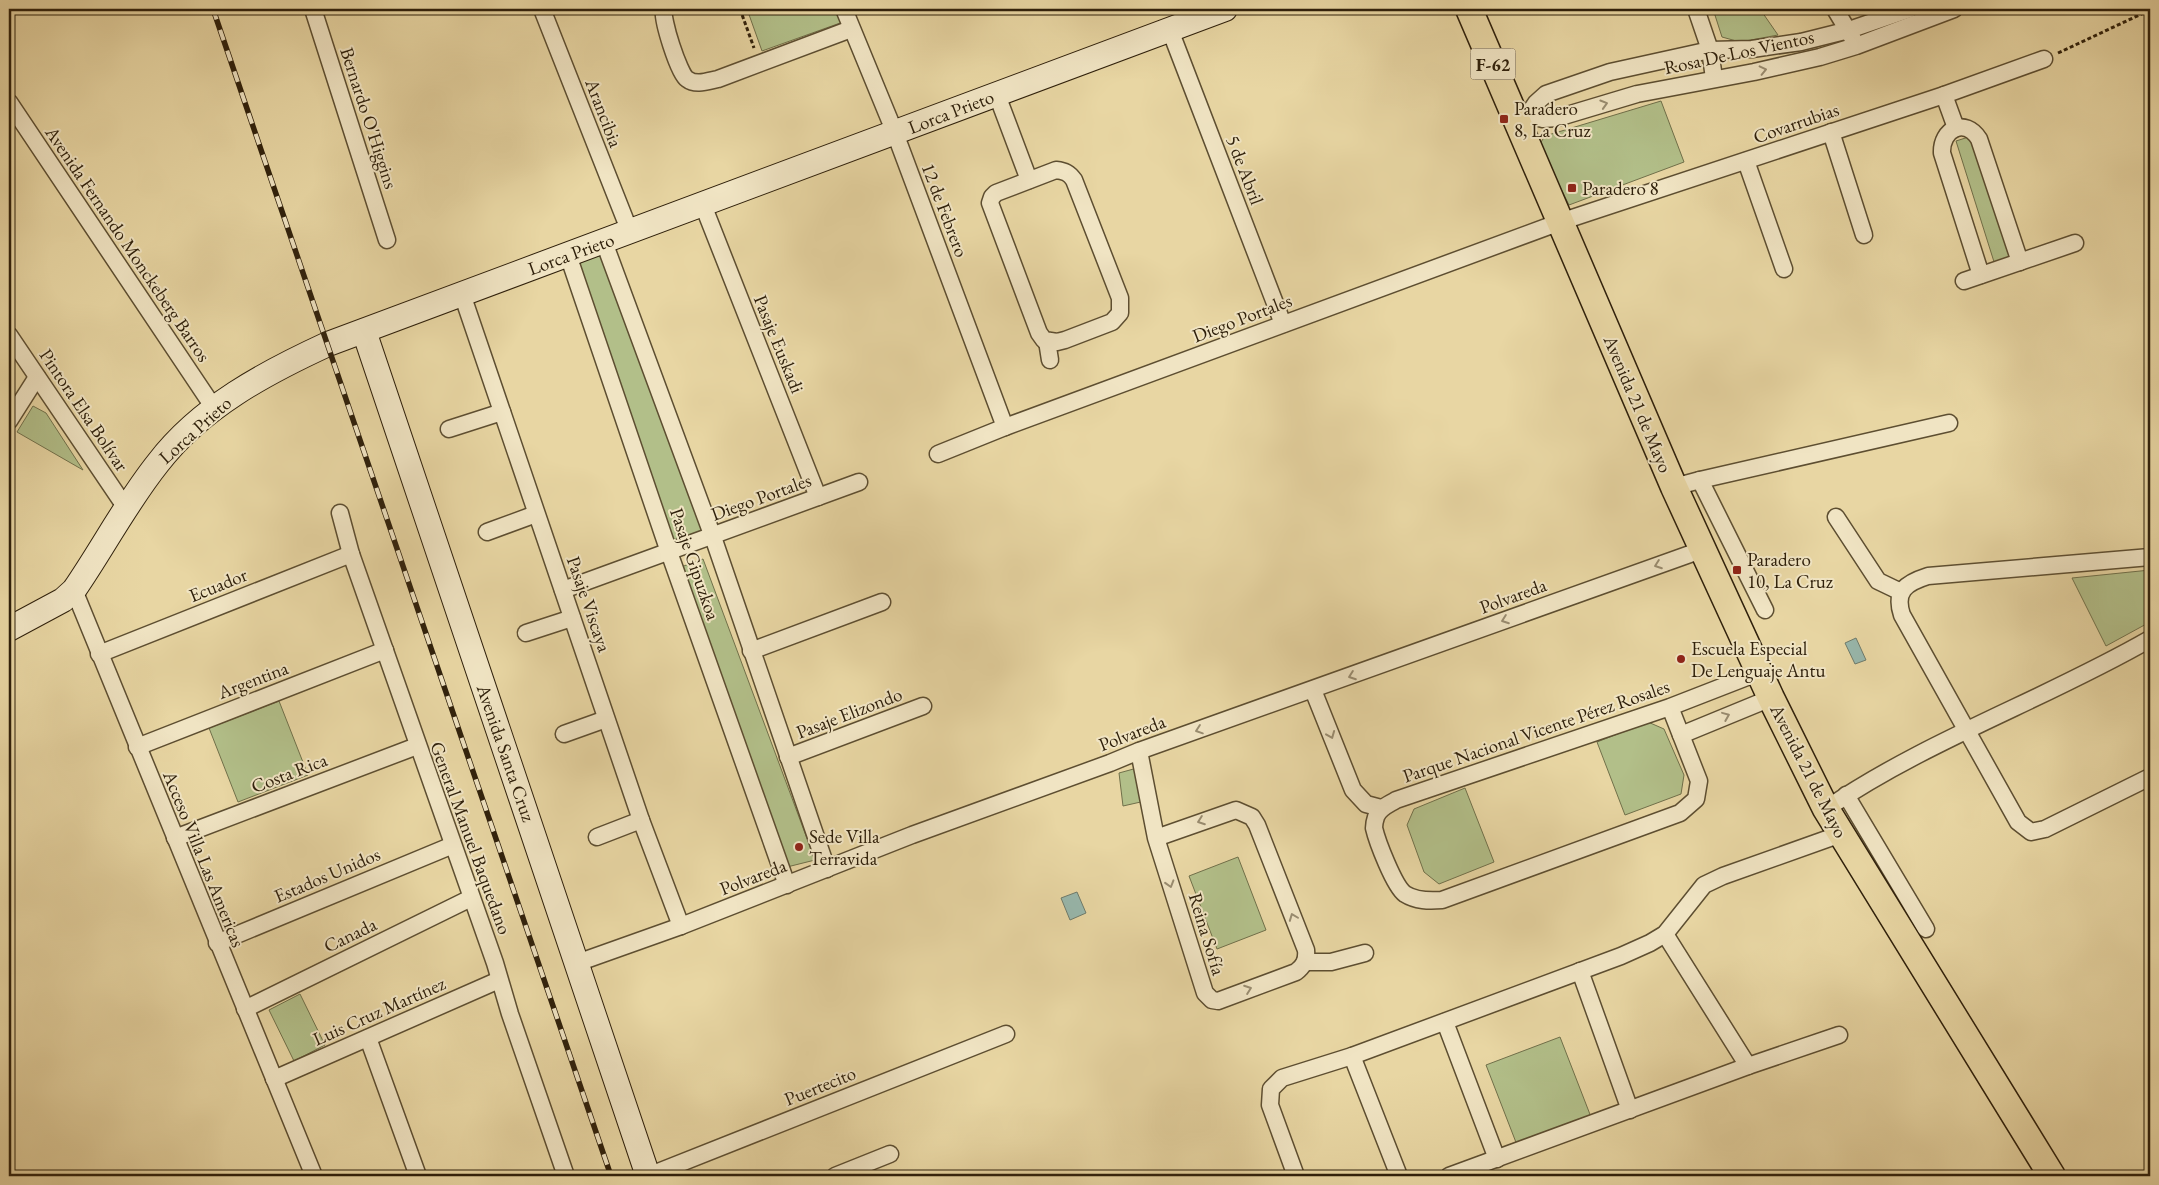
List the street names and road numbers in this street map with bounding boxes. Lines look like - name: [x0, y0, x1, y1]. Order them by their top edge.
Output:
- street label: Rosa De Los Vientos: [1662, 24, 1816, 80]
- street label: Bernardo O'Higgins: [334, 44, 404, 192]
- road number: F-62: [1470, 49, 1516, 80]
- street label: Arancibia: [579, 74, 629, 151]
- street label: Lorca Prieto: [905, 84, 997, 140]
- street label: Covarrubias: [1750, 97, 1842, 149]
- street label: Avenida Fernando Monckeberg Barros: [39, 121, 216, 367]
- street label: 5 de Abril: [1220, 132, 1270, 209]
- street label: 12 de Febrero: [916, 159, 974, 261]
- street label: Lorca Prieto: [524, 227, 618, 281]
- street label: Diego Portales: [1189, 288, 1295, 348]
- street label: Pasaje Euskadi: [748, 291, 810, 397]
- street label: Avenida 21 de Mayo: [1597, 331, 1678, 477]
- street label: Pintora Elsa Bolívar: [34, 344, 135, 477]
- street label: Lorca Prieto: [153, 391, 237, 469]
- street label: Diego Portales: [707, 467, 815, 527]
- street label: Pasaje Gipuzkoa: [664, 505, 726, 624]
- street label: Pasaje Viscaya: [561, 553, 617, 656]
- street label: Ecuador: [185, 562, 252, 608]
- street label: Polvareda: [1476, 572, 1550, 620]
- street label: Argentina: [213, 655, 292, 705]
- street label: Parque Nacional Vicente Pérez Rosales: [1399, 674, 1673, 788]
- street label: Avenida Santa Cruz: [470, 680, 541, 826]
- street label: Pasaje Elizondo: [792, 681, 906, 745]
- street label: Avenida 21 de Mayo: [1764, 699, 1854, 842]
- street label: Polvareda: [1095, 709, 1169, 757]
- street label: General Manuel Baquedano: [424, 738, 518, 938]
- street label: Costa Rica: [247, 747, 331, 799]
- street label: Acceso Villa Las Americas: [157, 766, 251, 951]
- street label: Estados Unidos: [270, 841, 384, 909]
- street label: Polvareda: [716, 853, 790, 901]
- street label: Reina Sofía: [1183, 890, 1231, 979]
- street label: Canada: [319, 911, 381, 958]
- street label: Luis Cruz Martínez: [309, 970, 450, 1051]
- street label: Puertecito: [780, 1060, 860, 1112]

